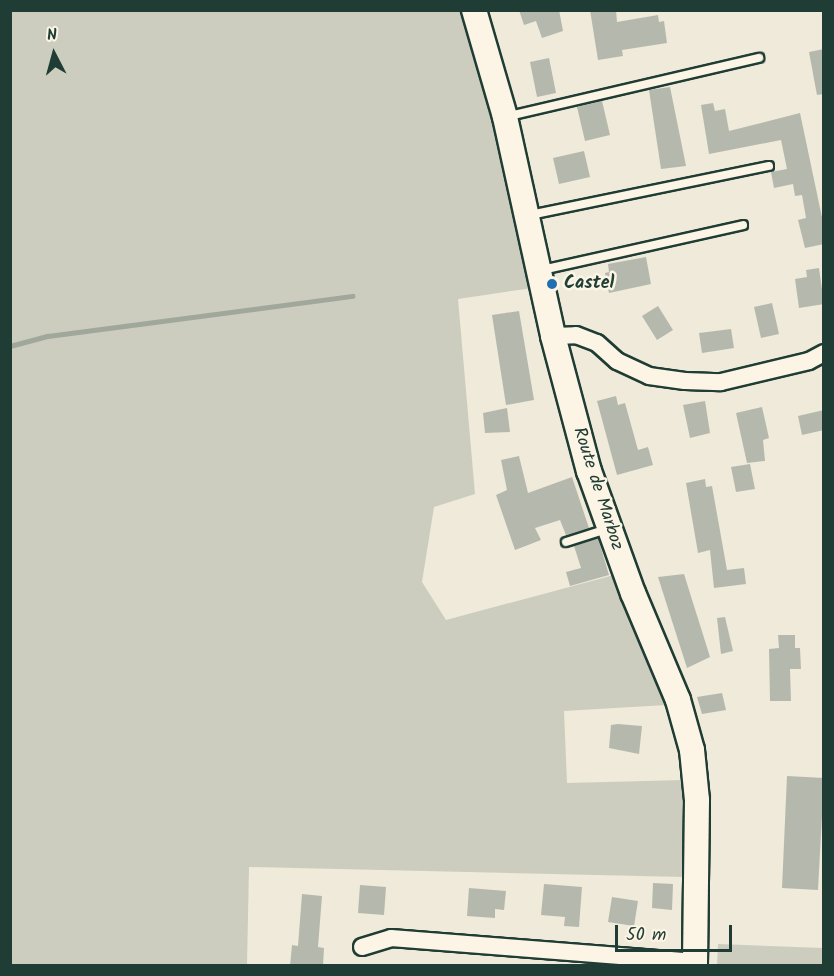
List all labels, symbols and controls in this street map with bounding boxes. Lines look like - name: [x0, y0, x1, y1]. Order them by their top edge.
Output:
- text: N: [46, 23, 58, 49]
- north arrow: [24, 24, 84, 84]
- place label: Castel: [564, 273, 614, 295]
- marker: Castel: [545, 277, 559, 291]
- street label: Route de Marboz: [567, 425, 627, 553]
- scale bar: [618, 913, 735, 951]
- text: 50 m: [626, 921, 666, 950]

